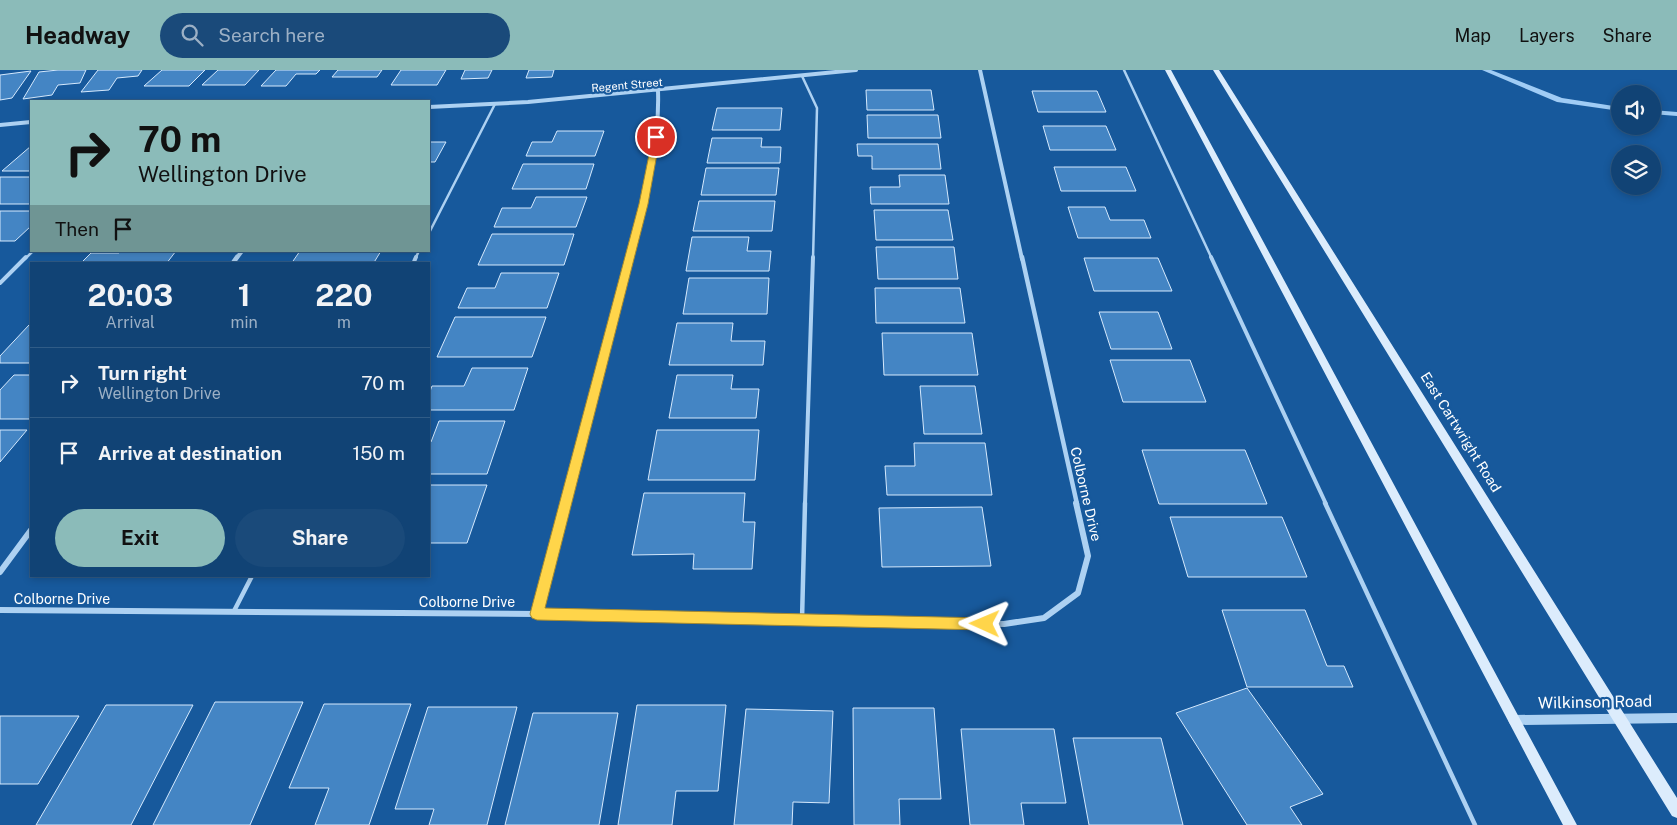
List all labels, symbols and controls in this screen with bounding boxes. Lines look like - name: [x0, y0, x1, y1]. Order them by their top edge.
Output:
- search box: [160, 13, 510, 58]
- text: Headway: [25, 21, 130, 49]
- icon: search: [178, 21, 206, 49]
- text: Search here: [218, 24, 325, 46]
- text: Map: [1455, 25, 1491, 46]
- text: Layers: [1519, 25, 1575, 46]
- text: Share: [1603, 25, 1652, 46]
- street label: Regent Street: [591, 76, 663, 94]
- map controls: [1611, 85, 1661, 195]
- button: sound: [1611, 85, 1661, 135]
- pin: [635, 116, 677, 158]
- text: 70 m: [138, 119, 221, 160]
- icon: right: [55, 120, 120, 185]
- icon: arrive: [642, 123, 670, 151]
- button: layers: [1611, 145, 1661, 195]
- text: Wellington Drive: [138, 161, 307, 187]
- icon: arrive: [109, 215, 137, 243]
- text: Then: [55, 218, 99, 240]
- text: 20:03: [87, 277, 173, 313]
- text: 1: [238, 277, 251, 313]
- text: 220: [315, 277, 373, 313]
- text: Arrival: [106, 313, 155, 332]
- text: min: [231, 313, 258, 332]
- text: m: [337, 313, 351, 332]
- text: Turn right: [98, 362, 187, 384]
- icon: right: [55, 369, 83, 397]
- street label: East Cartwright Road: [1418, 369, 1504, 495]
- text: 70 m: [361, 372, 405, 394]
- text: Wellington Drive: [98, 384, 221, 403]
- icon: arrive: [55, 439, 83, 467]
- text: Arrive at destination: [98, 442, 282, 464]
- text: 150 m: [352, 442, 405, 464]
- street label: Colborne Drive: [1067, 445, 1105, 543]
- button: Exit: [55, 509, 225, 567]
- button: Share: [235, 509, 405, 567]
- street label: Colborne Drive: [14, 591, 110, 607]
- street label: Colborne Drive: [419, 594, 515, 610]
- position arrow: [958, 597, 1010, 649]
- street label: Wilkinson Road: [1538, 692, 1652, 712]

